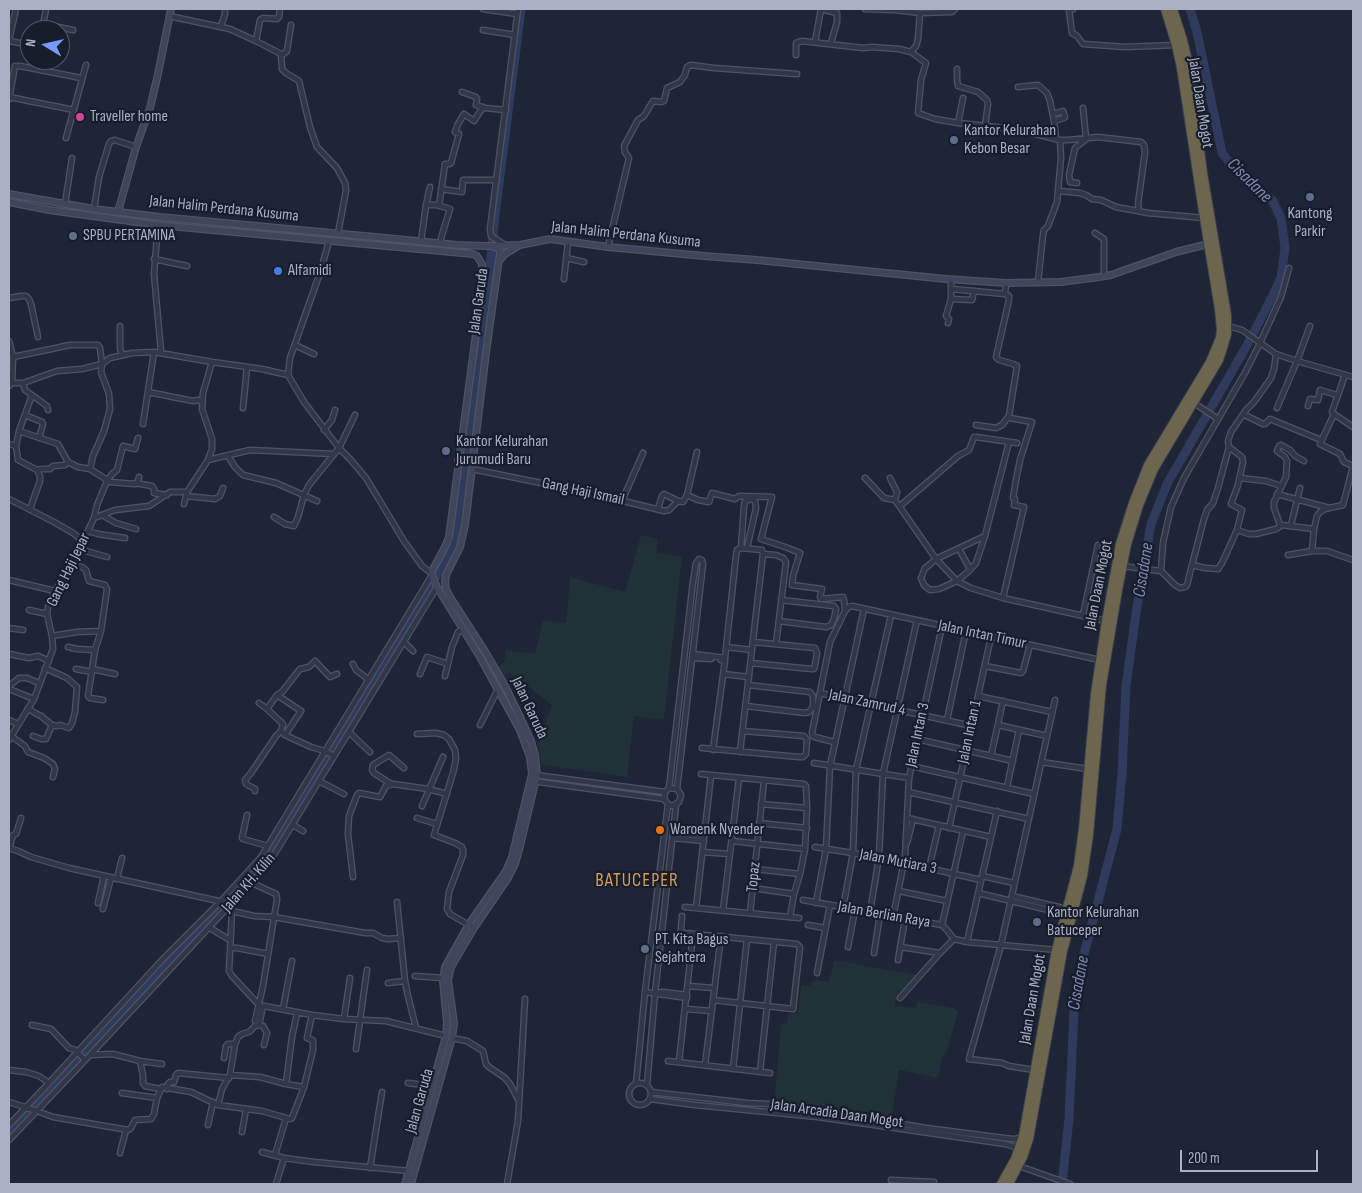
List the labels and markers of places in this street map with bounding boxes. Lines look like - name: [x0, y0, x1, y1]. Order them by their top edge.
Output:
- place label: Traveller home: [90, 107, 168, 127]
- marker: Traveller home: [74, 111, 86, 123]
- place label: Kantor Kelurahan Kebon Besar: [964, 121, 1056, 159]
- marker: Kantor Kelurahan Kebon Besar: [948, 134, 960, 146]
- marker: Kantong Parkir: [1304, 191, 1316, 203]
- place label: Kantong Parkir: [1288, 204, 1332, 242]
- place label: SPBU PERTAMINA: [83, 226, 175, 246]
- marker: SPBU PERTAMINA: [67, 230, 79, 242]
- place label: Alfamidi: [288, 261, 332, 281]
- marker: Alfamidi: [272, 265, 284, 277]
- place label: Kantor Kelurahan Jurumudi Baru: [456, 432, 548, 470]
- marker: Kantor Kelurahan Jurumudi Baru: [440, 445, 452, 457]
- place label: Waroenk Nyender: [670, 820, 764, 840]
- marker: Waroenk Nyender: [654, 824, 666, 836]
- place label: Kantor Kelurahan Batuceper: [1047, 903, 1139, 941]
- marker: Kantor Kelurahan Batuceper: [1031, 916, 1043, 928]
- place label: PT. Kita Bagus Sejahtera: [655, 930, 728, 968]
- marker: PT. Kita Bagus Sejahtera: [639, 943, 651, 955]

